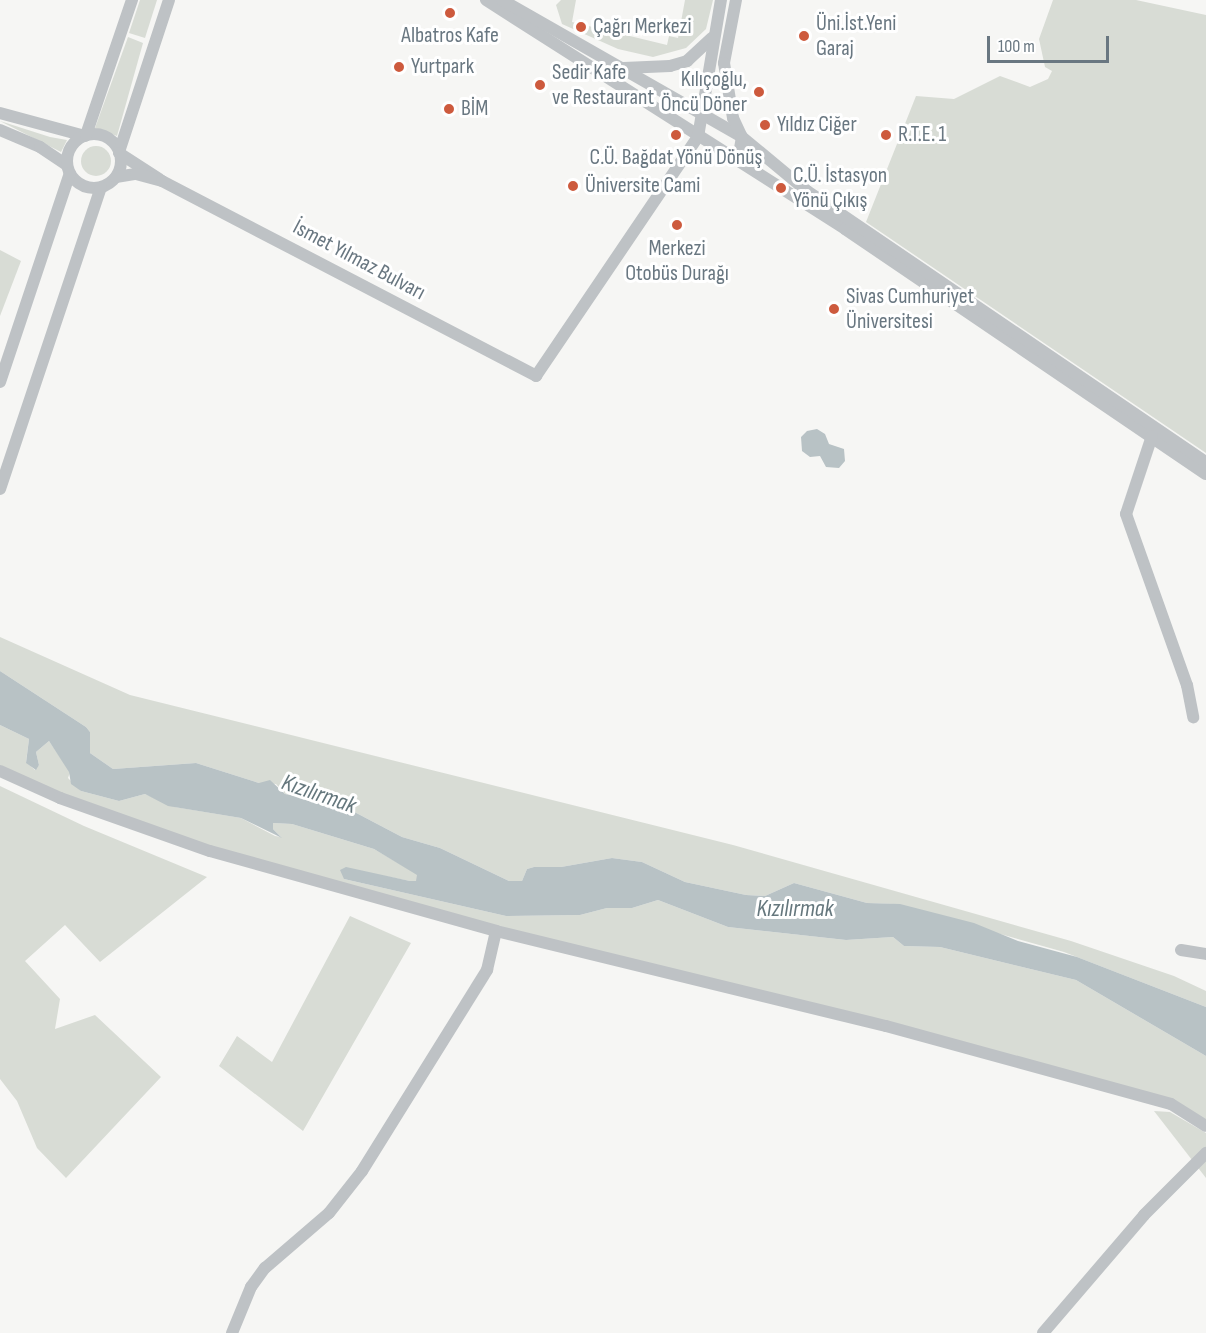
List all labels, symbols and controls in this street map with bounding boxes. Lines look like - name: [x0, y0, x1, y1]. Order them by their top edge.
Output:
- marker: Albatros Kafe: [443, 6, 457, 20]
- place label: Üni.İst.Yeni Garaj: [816, 10, 896, 62]
- place label: Çağrı Merkezi: [593, 14, 692, 40]
- marker: Çağrı Merkezi: [574, 20, 588, 34]
- place label: Albatros Kafe: [401, 23, 499, 49]
- scale bar: [990, 24, 1112, 62]
- marker: Üni.İst.Yeni Garaj: [797, 29, 811, 43]
- text: 100 m: [998, 36, 1035, 57]
- place label: Yurtpark: [411, 54, 474, 80]
- place label: Sedir Kafe ve Restaurant: [552, 59, 654, 110]
- marker: Yurtpark: [392, 60, 406, 74]
- place label: Kılıçoğlu, Öncü Döner: [661, 66, 747, 118]
- marker: Sedir Kafe ve Restaurant: [533, 78, 547, 92]
- marker: Kılıçoğlu, Öncü Döner: [752, 85, 766, 99]
- place label: BİM: [461, 96, 488, 122]
- marker: BİM: [442, 102, 456, 116]
- place label: Yıldız Ciğer: [777, 112, 857, 138]
- marker: Yıldız Ciğer: [758, 118, 772, 132]
- place label: R.T.E. 1: [898, 122, 946, 148]
- marker: C.Ü. Bağdat Yönü Dönüş: [669, 128, 683, 142]
- marker: R.T.E. 1: [879, 128, 893, 142]
- place label: C.Ü. Bağdat Yönü Dönüş: [590, 145, 762, 171]
- place label: C.Ü. İstasyon Yönü Çıkış: [793, 162, 887, 214]
- place label: Üniversite Cami: [585, 173, 700, 199]
- marker: Üniversite Cami: [566, 179, 580, 193]
- marker: C.Ü. İstasyon Yönü Çıkış: [774, 181, 788, 195]
- street label: İsmet Yılmaz Bulvarı: [288, 214, 430, 306]
- marker: Merkezi Otobüs Durağı: [670, 218, 684, 232]
- place label: Merkezi Otobüs Durağı: [625, 235, 729, 286]
- place label: Sivas Cumhuriyet Üniversitesi: [846, 283, 974, 334]
- marker: Sivas Cumhuriyet Üniversitesi: [827, 302, 841, 316]
- water label: Kızılırmak: [278, 768, 360, 820]
- water label: Kızılırmak: [757, 895, 833, 923]

